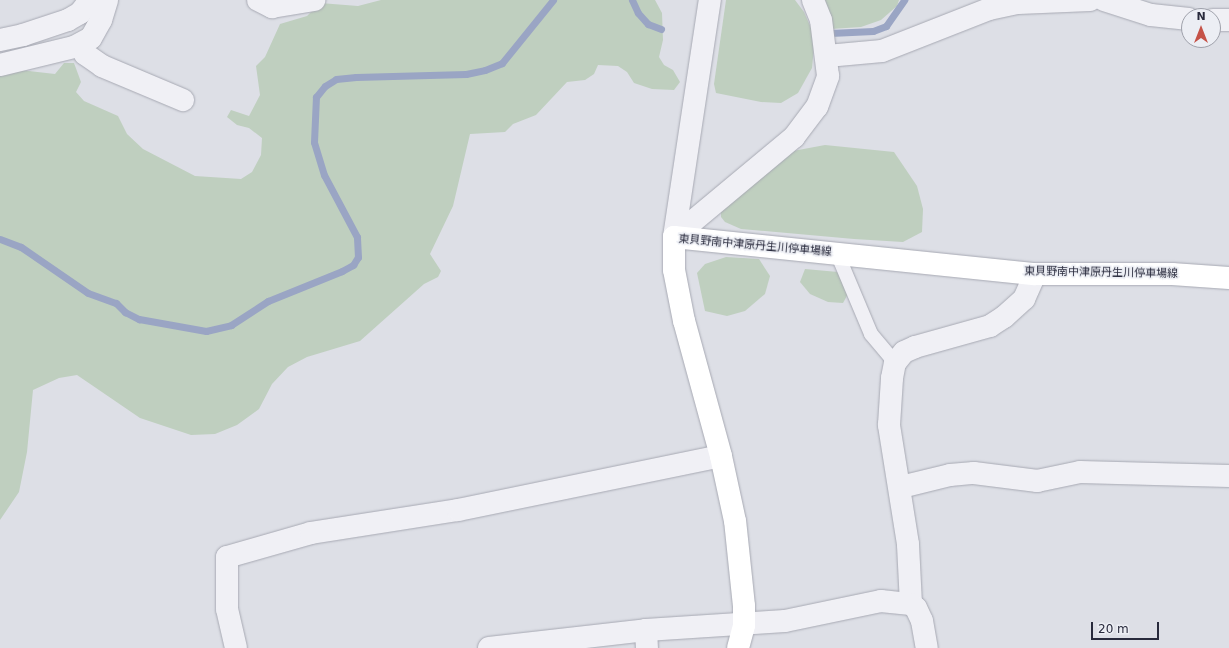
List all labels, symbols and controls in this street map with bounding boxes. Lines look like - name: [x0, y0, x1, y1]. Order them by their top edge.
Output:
- north arrow: [1181, 8, 1221, 48]
- text: N: [1196, 10, 1206, 23]
- street label: 東貝野南中津原丹生川停車場線: [678, 233, 832, 259]
- street label: 東貝野南中津原丹生川停車場線: [1024, 265, 1178, 281]
- scale bar: [1093, 614, 1161, 640]
- text: 20 m: [1098, 622, 1129, 636]

